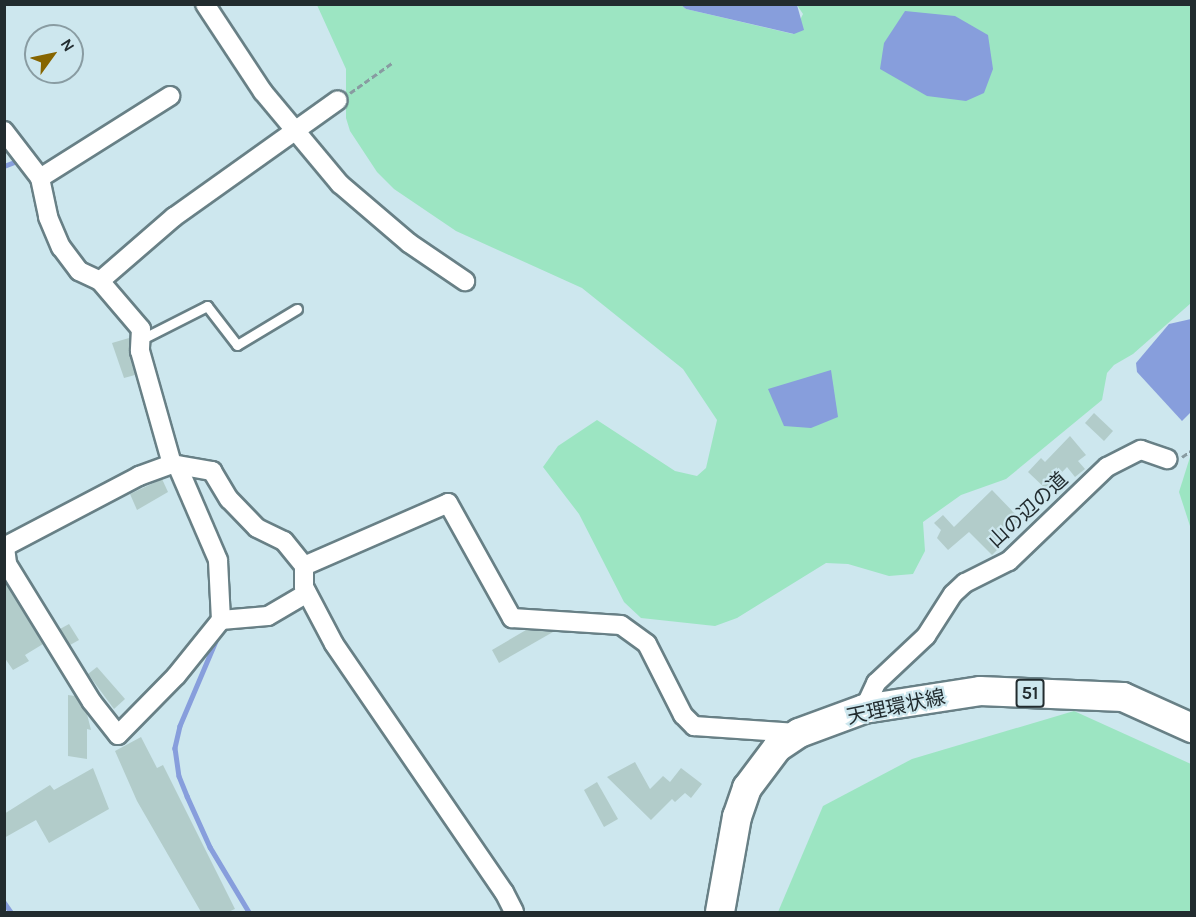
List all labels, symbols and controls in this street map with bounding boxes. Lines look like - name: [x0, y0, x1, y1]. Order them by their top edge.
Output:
- north arrow: [24, 24, 84, 84]
- text: N: [57, 35, 79, 55]
- street label: 山の辺の道: [983, 467, 1073, 553]
- road number: 51: [1015, 678, 1045, 708]
- street label: 天理環状線: [845, 685, 947, 729]

